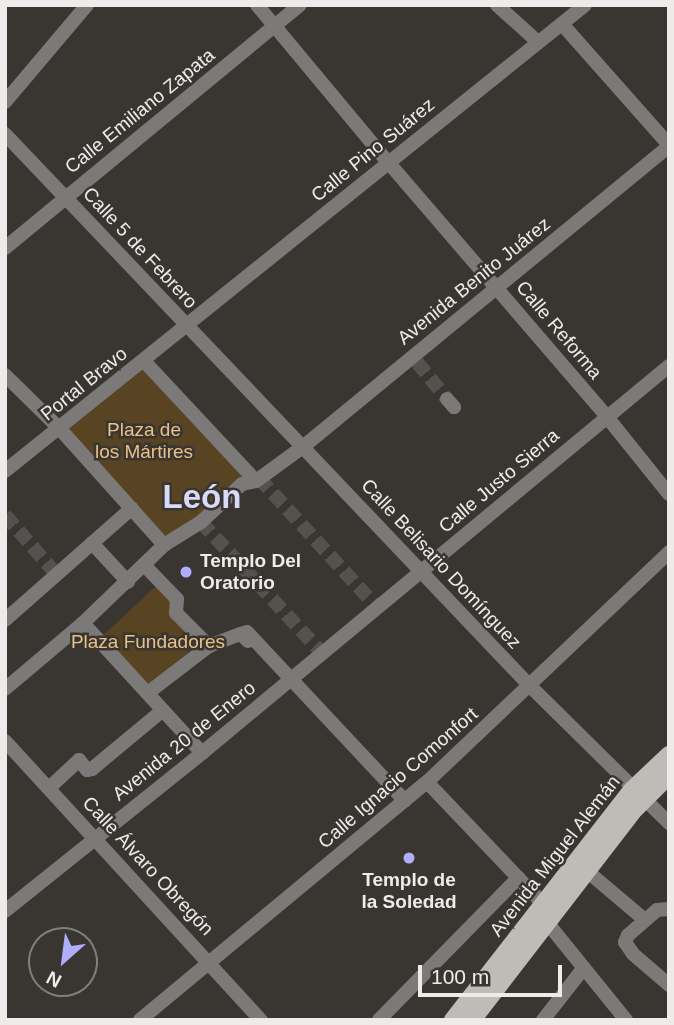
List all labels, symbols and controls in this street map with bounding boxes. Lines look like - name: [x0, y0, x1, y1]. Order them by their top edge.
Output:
- street label: Calle Emiliano Zapata: [61, 44, 219, 178]
- street label: Calle Pino Suárez: [307, 93, 439, 207]
- street label: Calle 5 de Febrero: [78, 183, 202, 313]
- street label: Avenida Benito Juárez: [393, 212, 555, 350]
- street label: Calle Reforma: [511, 276, 607, 384]
- street label: Portal Bravo: [36, 342, 132, 426]
- park label: Plaza de los Mártires: [95, 419, 193, 463]
- street label: Calle Justo Sierra: [434, 424, 564, 538]
- street label: Calle Belisario Domínguez: [356, 474, 526, 654]
- district label: León: [163, 477, 241, 517]
- place label: Templo Del Oratorio: [200, 550, 301, 594]
- marker: Templo Del Oratorio: [178, 564, 194, 580]
- park label: Plaza Fundadores: [71, 631, 225, 653]
- street label: Avenida 20 de Enero: [108, 676, 260, 806]
- street label: Calle Ignacio Comonfort: [314, 703, 482, 853]
- street label: Avenida Miguel Alemán: [485, 770, 625, 942]
- street label: Calle Álvaro Obregón: [78, 792, 218, 940]
- marker: Templo de la Soledad: [401, 850, 417, 866]
- place label: Templo de la Soledad: [361, 869, 457, 913]
- north arrow: [28, 927, 98, 997]
- scale bar: [422, 951, 566, 995]
- text: 100 m: [431, 965, 489, 988]
- text: N: [43, 967, 65, 992]

